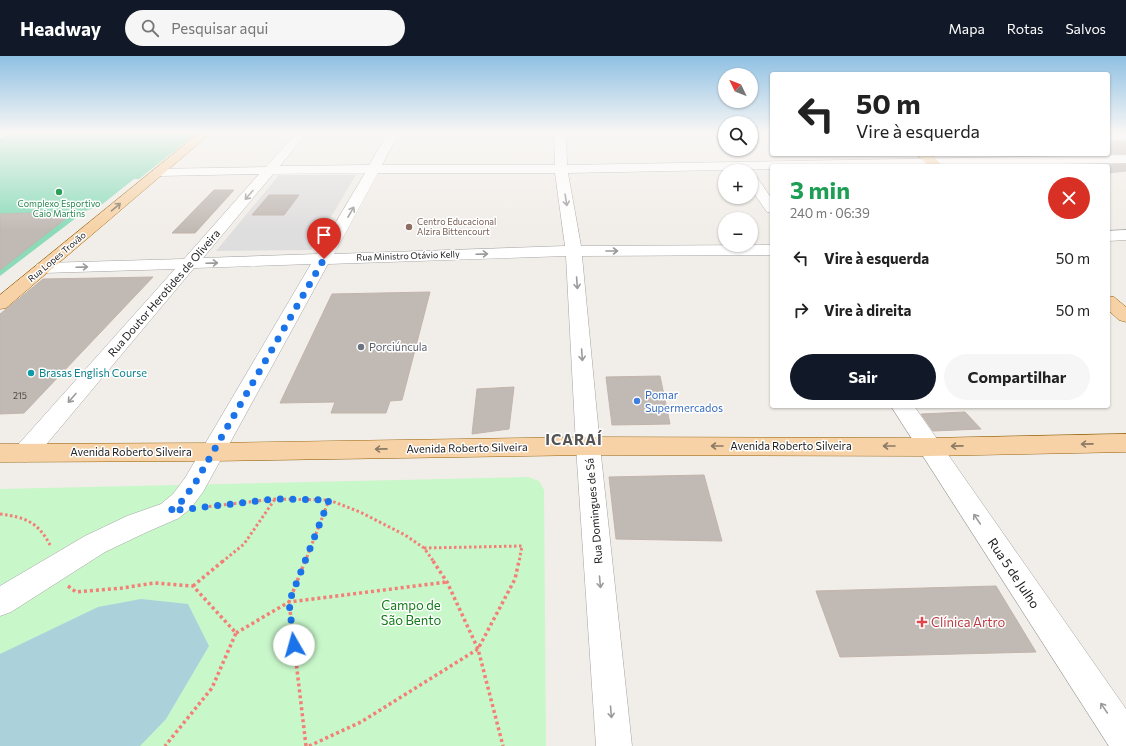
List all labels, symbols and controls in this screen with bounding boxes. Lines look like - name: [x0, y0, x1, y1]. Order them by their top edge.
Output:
- search box: [125, 10, 405, 46]
- text: Headway: [20, 17, 101, 40]
- icon: search: [139, 17, 161, 39]
- text: Pesquisar aqui: [171, 19, 268, 37]
- text: Mapa: [949, 20, 985, 37]
- text: Rotas: [1007, 20, 1043, 37]
- text: Salvos: [1065, 20, 1106, 37]
- north arrow: [718, 68, 758, 108]
- map controls: [718, 68, 758, 252]
- text: 50 m: [856, 86, 921, 120]
- icon: left: [790, 88, 842, 140]
- button: search: [718, 116, 758, 156]
- text: Vire à esquerda: [856, 120, 980, 142]
- button: +: [718, 164, 758, 204]
- text: 3 min: [790, 175, 850, 204]
- button: close: [1048, 177, 1090, 219]
- marker: Complexo Esportivo Caio Martins: [54, 187, 64, 197]
- one-way arrow: [245, 190, 254, 200]
- one-way arrow: [562, 193, 570, 206]
- place label: Complexo Esportivo Caio Martins: [18, 198, 100, 219]
- one-way arrow: [111, 203, 122, 212]
- text: 240 m · 06:39: [790, 205, 870, 221]
- one-way arrow: [347, 206, 355, 218]
- button: −: [718, 212, 758, 252]
- place label: Centro Educacional Alzira Bittencourt: [417, 216, 496, 237]
- pin: [307, 218, 341, 259]
- marker: Centro Educacional Alzira Bittencourt: [404, 222, 414, 232]
- icon: arrive: [313, 224, 335, 246]
- street label: Rua Doutor Herotides de Oliveira: [105, 227, 222, 359]
- street label: Rua Lopes Trovão: [26, 229, 88, 284]
- one-way arrow: [605, 247, 618, 255]
- icon: left: [790, 247, 812, 269]
- street label: Rua Ministro Otávio Kelly: [356, 248, 460, 263]
- text: Vire à esquerda: [824, 249, 929, 267]
- text: 50 m: [1056, 249, 1090, 267]
- one-way arrow: [475, 250, 488, 258]
- one-way arrow: [205, 260, 218, 267]
- one-way arrow: [75, 263, 88, 271]
- one-way arrow: [573, 276, 580, 289]
- icon: right: [790, 299, 812, 321]
- text: Vire à direita: [824, 301, 912, 319]
- text: 50 m: [1056, 301, 1090, 319]
- place label: Porciúncula: [369, 340, 427, 353]
- marker: Porciúncula: [356, 342, 366, 352]
- one-way arrow: [578, 348, 585, 361]
- button: Sair: [790, 354, 936, 400]
- button: Compartilhar: [944, 354, 1090, 400]
- place label: Brasas English Course: [39, 366, 147, 379]
- marker: Brasas English Course: [26, 368, 36, 378]
- place label: Pomar Supermercados: [645, 388, 723, 414]
- house number: 215: [13, 390, 27, 401]
- one-way arrow: [67, 393, 76, 403]
- marker: Pomar Supermercados: [632, 396, 642, 406]
- district label: ICARAÍ: [545, 430, 603, 448]
- street label: Avenida Roberto Silveira: [730, 439, 852, 452]
- street label: Avenida Roberto Silveira: [406, 440, 528, 455]
- one-way arrow: [1081, 440, 1094, 448]
- one-way arrow: [711, 442, 724, 450]
- one-way arrow: [883, 442, 896, 450]
- one-way arrow: [951, 442, 964, 450]
- street label: Avenida Roberto Silveira: [70, 445, 192, 458]
- one-way arrow: [375, 445, 388, 453]
- street label: Rua Domingues de Sá: [582, 458, 605, 564]
- one-way arrow: [973, 513, 981, 524]
- street label: Rua 5 de Julho: [985, 535, 1044, 611]
- one-way arrow: [597, 575, 604, 588]
- park label: Campo de São Bento: [381, 597, 441, 628]
- place label: Clínica Artro: [931, 614, 1006, 630]
- marker: Clínica Artro: [916, 616, 928, 628]
- position arrow: [273, 624, 315, 666]
- one-way arrow: [1100, 703, 1108, 714]
- one-way arrow: [608, 705, 615, 718]

